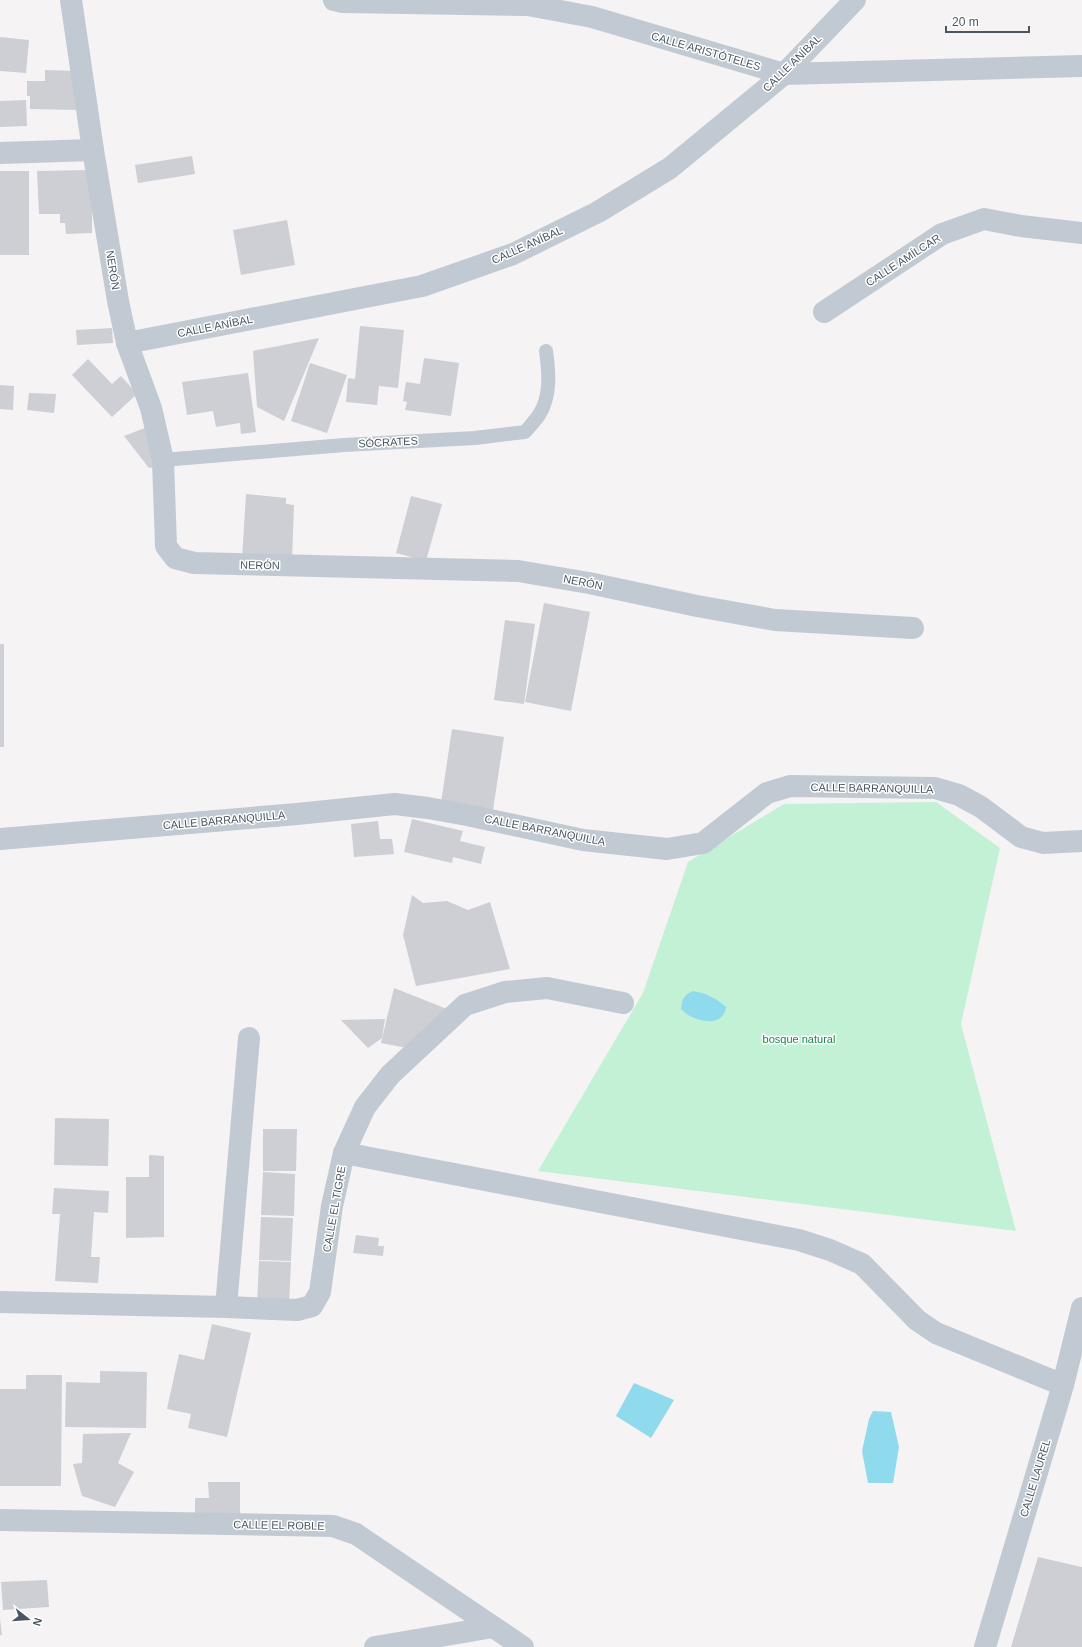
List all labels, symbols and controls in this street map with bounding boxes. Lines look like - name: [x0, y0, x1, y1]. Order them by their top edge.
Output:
- scale bar: [946, 8, 1029, 34]
- text: 20 m: [952, 15, 979, 29]
- street label: CALLE ARISTÓTELES: [650, 30, 762, 72]
- street label: CALLE ANÍBAL: [760, 32, 824, 94]
- street label: CALLE ANÍBAL: [490, 224, 564, 266]
- street label: CALLE AMÍLCAR: [864, 231, 942, 289]
- street label: NERÓN: [104, 249, 122, 291]
- street label: CALLE ANÍBAL: [176, 313, 254, 339]
- street label: SÓCRATES: [358, 434, 418, 450]
- street label: NERÓN: [240, 559, 280, 571]
- street label: NERÓN: [562, 572, 604, 592]
- street label: CALLE BARRANQUILLA: [810, 781, 934, 795]
- street label: CALLE BARRANQUILLA: [162, 809, 286, 831]
- street label: CALLE BARRANQUILLA: [484, 812, 607, 848]
- park label: bosque natural: [763, 1033, 835, 1045]
- street label: CALLE EL TIGRE: [320, 1165, 348, 1253]
- street label: CALLE LAUREL: [1017, 1438, 1053, 1518]
- street label: CALLE EL ROBLE: [233, 1518, 325, 1532]
- north arrow: [8, 1599, 48, 1639]
- text: N: [31, 1616, 44, 1628]

